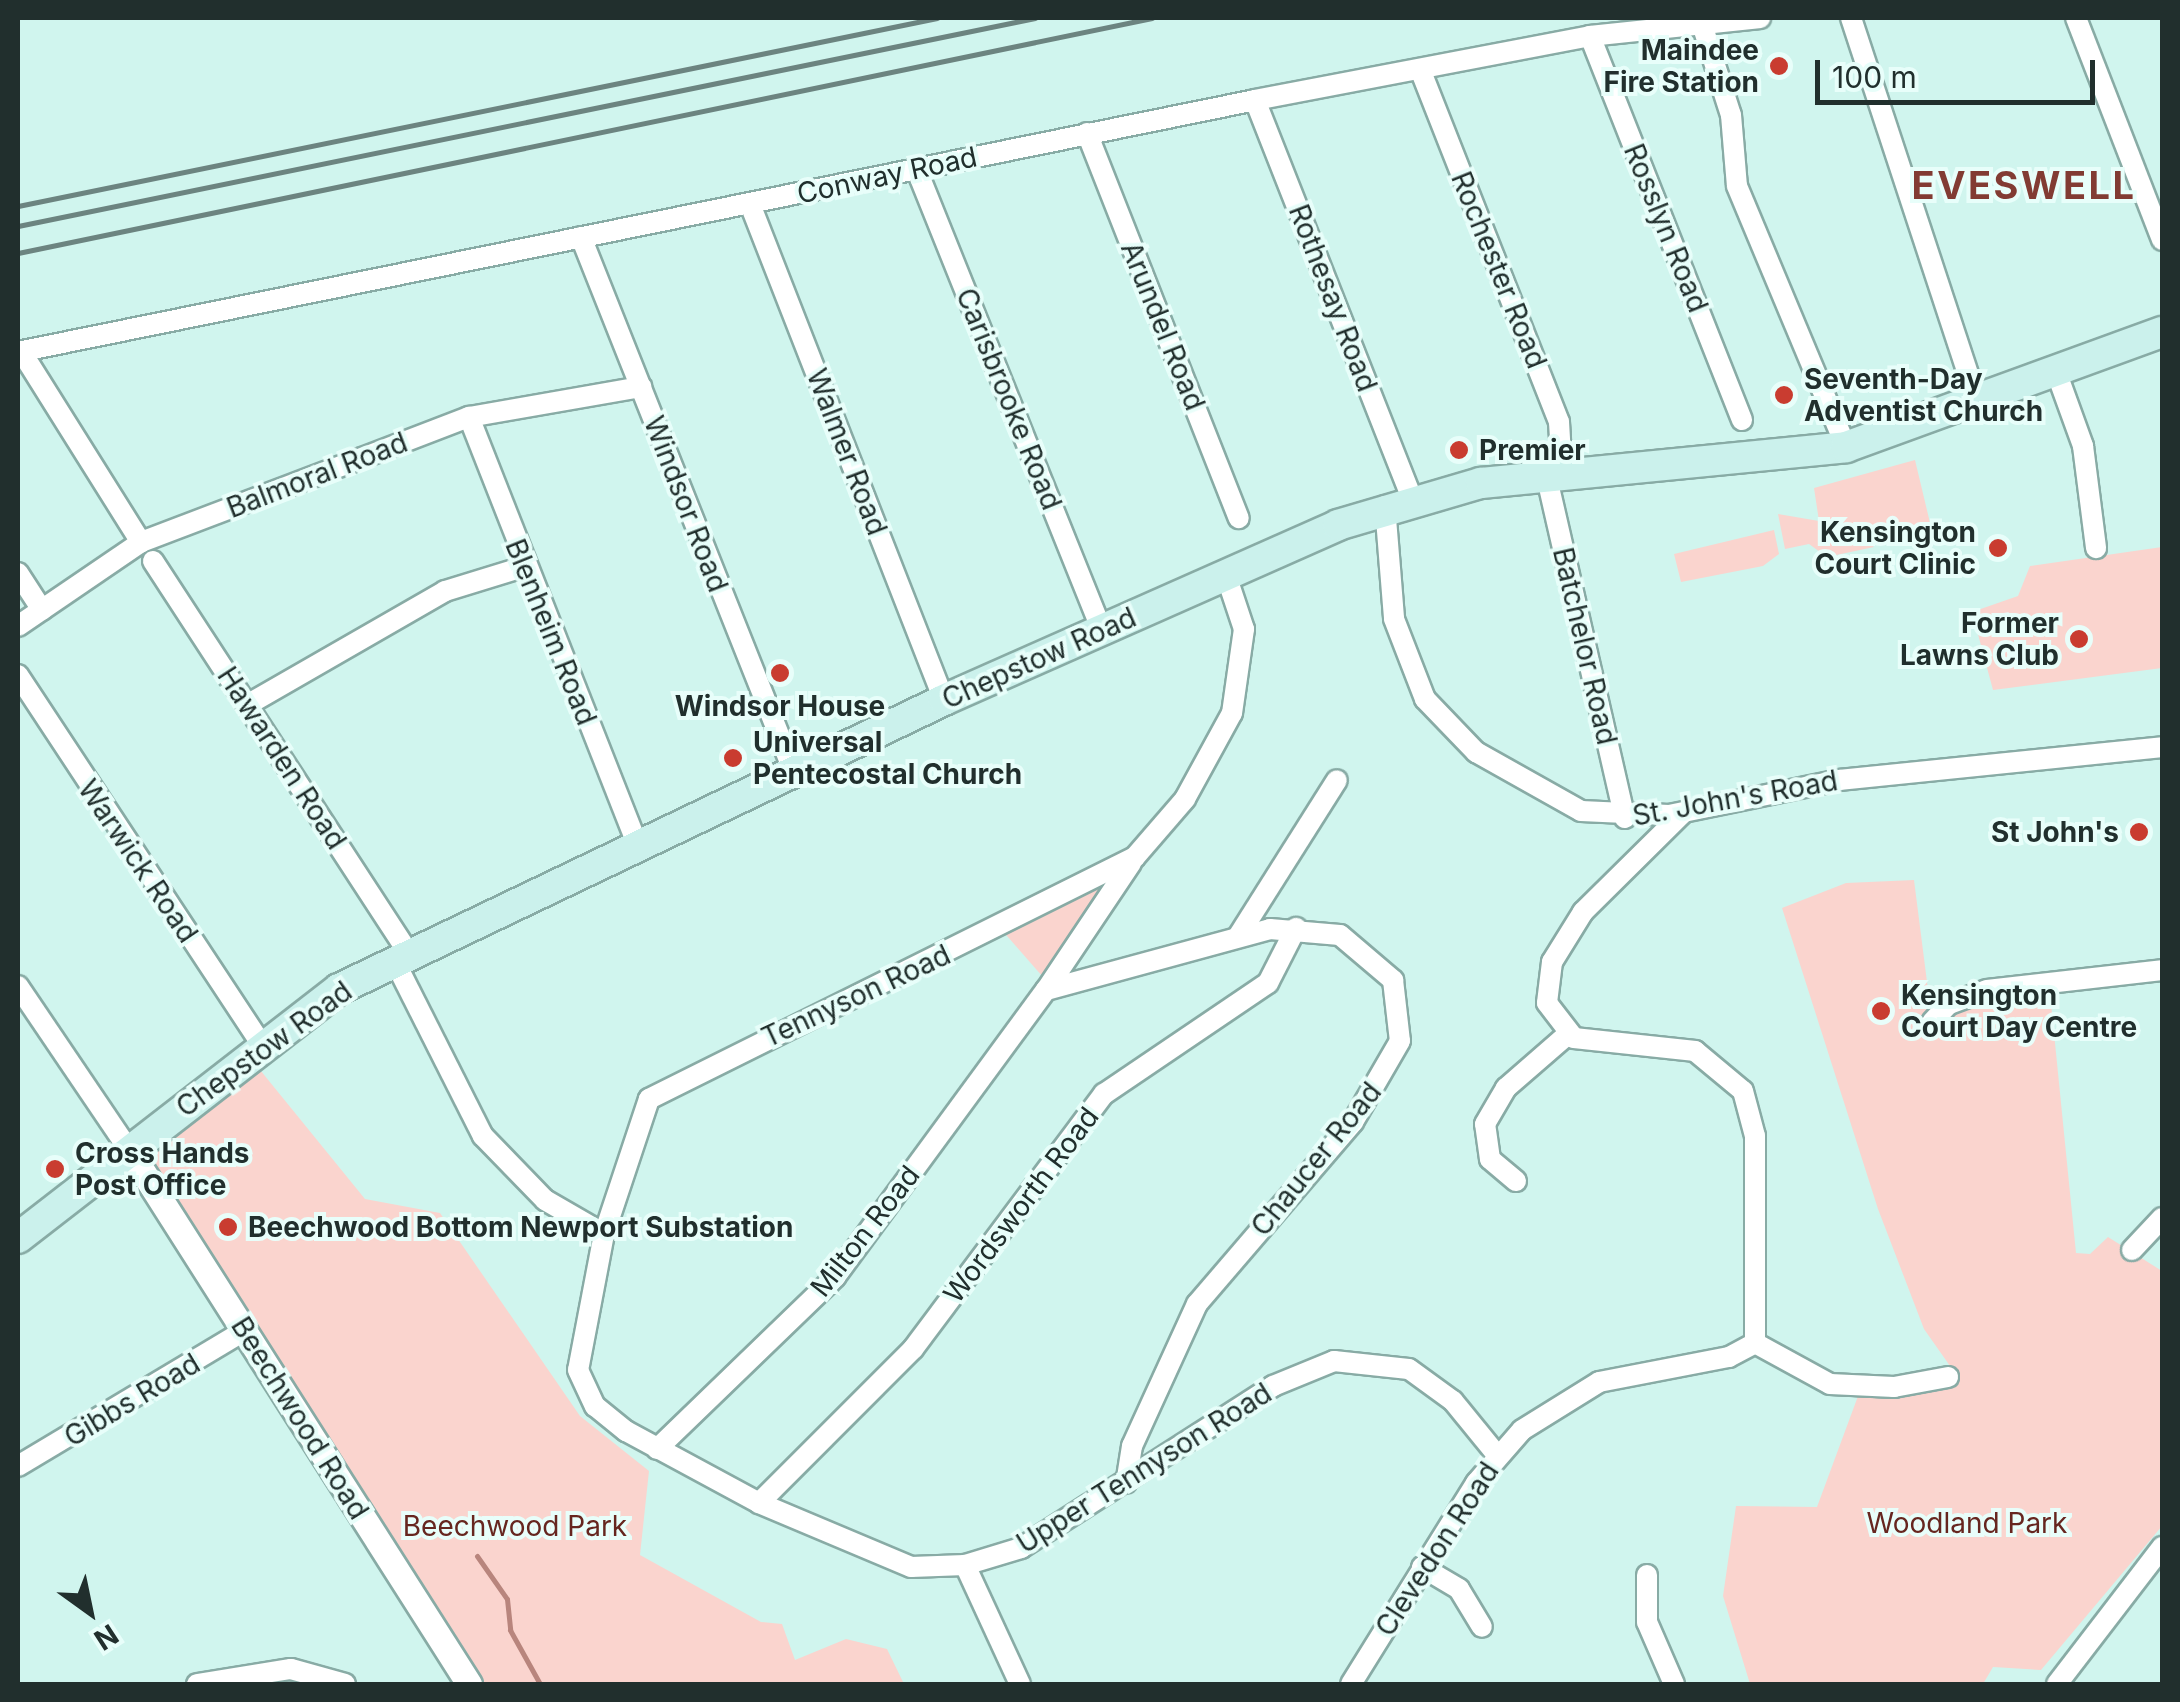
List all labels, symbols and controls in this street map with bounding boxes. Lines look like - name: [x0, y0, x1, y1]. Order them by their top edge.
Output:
- place label: Maindee Fire Station: [1604, 33, 1759, 99]
- scale bar: [1820, 40, 2100, 102]
- marker: Maindee Fire Station: [1768, 55, 1790, 77]
- text: 100 m: [1832, 59, 1917, 95]
- street label: Rosslyn Road: [1617, 139, 1715, 317]
- street label: Conway Road: [794, 140, 980, 210]
- district label: EVESWELL: [1912, 163, 2136, 209]
- street label: Rochester Road: [1444, 167, 1554, 373]
- street label: Rothesay Road: [1282, 200, 1384, 396]
- street label: Arundel Road: [1114, 237, 1212, 415]
- street label: Carisbrooke Road: [949, 283, 1069, 515]
- place label: Seventh-Day Adventist Church: [1804, 362, 2043, 428]
- street label: Walmer Road: [800, 364, 894, 540]
- marker: Seventh-Day Adventist Church: [1773, 384, 1795, 406]
- street label: Windsor Road: [637, 411, 735, 597]
- street label: Balmoral Road: [222, 425, 412, 525]
- place label: Premier: [1479, 433, 1586, 467]
- marker: Premier: [1448, 439, 1470, 461]
- place label: Kensington Court Clinic: [1814, 515, 1976, 581]
- street label: Blenheim Road: [498, 534, 604, 730]
- marker: Kensington Court Clinic: [1985, 535, 2011, 561]
- street label: Batchelor Road: [1546, 544, 1624, 748]
- street label: Chepstow Road: [937, 600, 1141, 716]
- place label: Former Lawns Club: [1900, 606, 2059, 672]
- marker: Former Lawns Club: [2068, 628, 2090, 650]
- street label: Hawarden Road: [211, 661, 353, 855]
- marker: Windsor House: [769, 662, 791, 684]
- place label: Windsor House: [675, 689, 885, 723]
- place label: Universal Pentecostal Church: [753, 725, 1022, 791]
- marker: Universal Pentecostal Church: [722, 747, 744, 769]
- street label: St. John's Road: [1630, 763, 1840, 833]
- street label: Warwick Road: [71, 773, 205, 949]
- place label: St John's: [1991, 815, 2119, 849]
- marker: St John's: [2128, 821, 2150, 843]
- street label: Tennyson Road: [756, 938, 956, 1054]
- street label: Chepstow Road: [170, 974, 358, 1124]
- place label: Kensington Court Day Centre: [1901, 978, 2137, 1044]
- marker: Kensington Court Day Centre: [1870, 1000, 1892, 1022]
- street label: Chaucer Road: [1244, 1076, 1388, 1242]
- street label: Wordsworth Road: [936, 1101, 1106, 1309]
- place label: Cross Hands Post Office: [75, 1136, 250, 1202]
- marker: Cross Hands Post Office: [44, 1158, 66, 1180]
- street label: Milton Road: [803, 1159, 927, 1303]
- place label: Beechwood Bottom Newport Substation: [248, 1210, 793, 1244]
- marker: Beechwood Bottom Newport Substation: [217, 1216, 239, 1238]
- street label: Beechwood Road: [224, 1311, 376, 1525]
- street label: Gibbs Road: [58, 1346, 206, 1454]
- street label: Upper Tennyson Road: [1010, 1376, 1278, 1560]
- street label: Clevedon Road: [1368, 1456, 1506, 1642]
- park label: Woodland Park: [1867, 1506, 2067, 1540]
- park label: Beechwood Park: [403, 1509, 627, 1543]
- north arrow: [40, 1562, 140, 1662]
- text: N: [88, 1617, 125, 1657]

